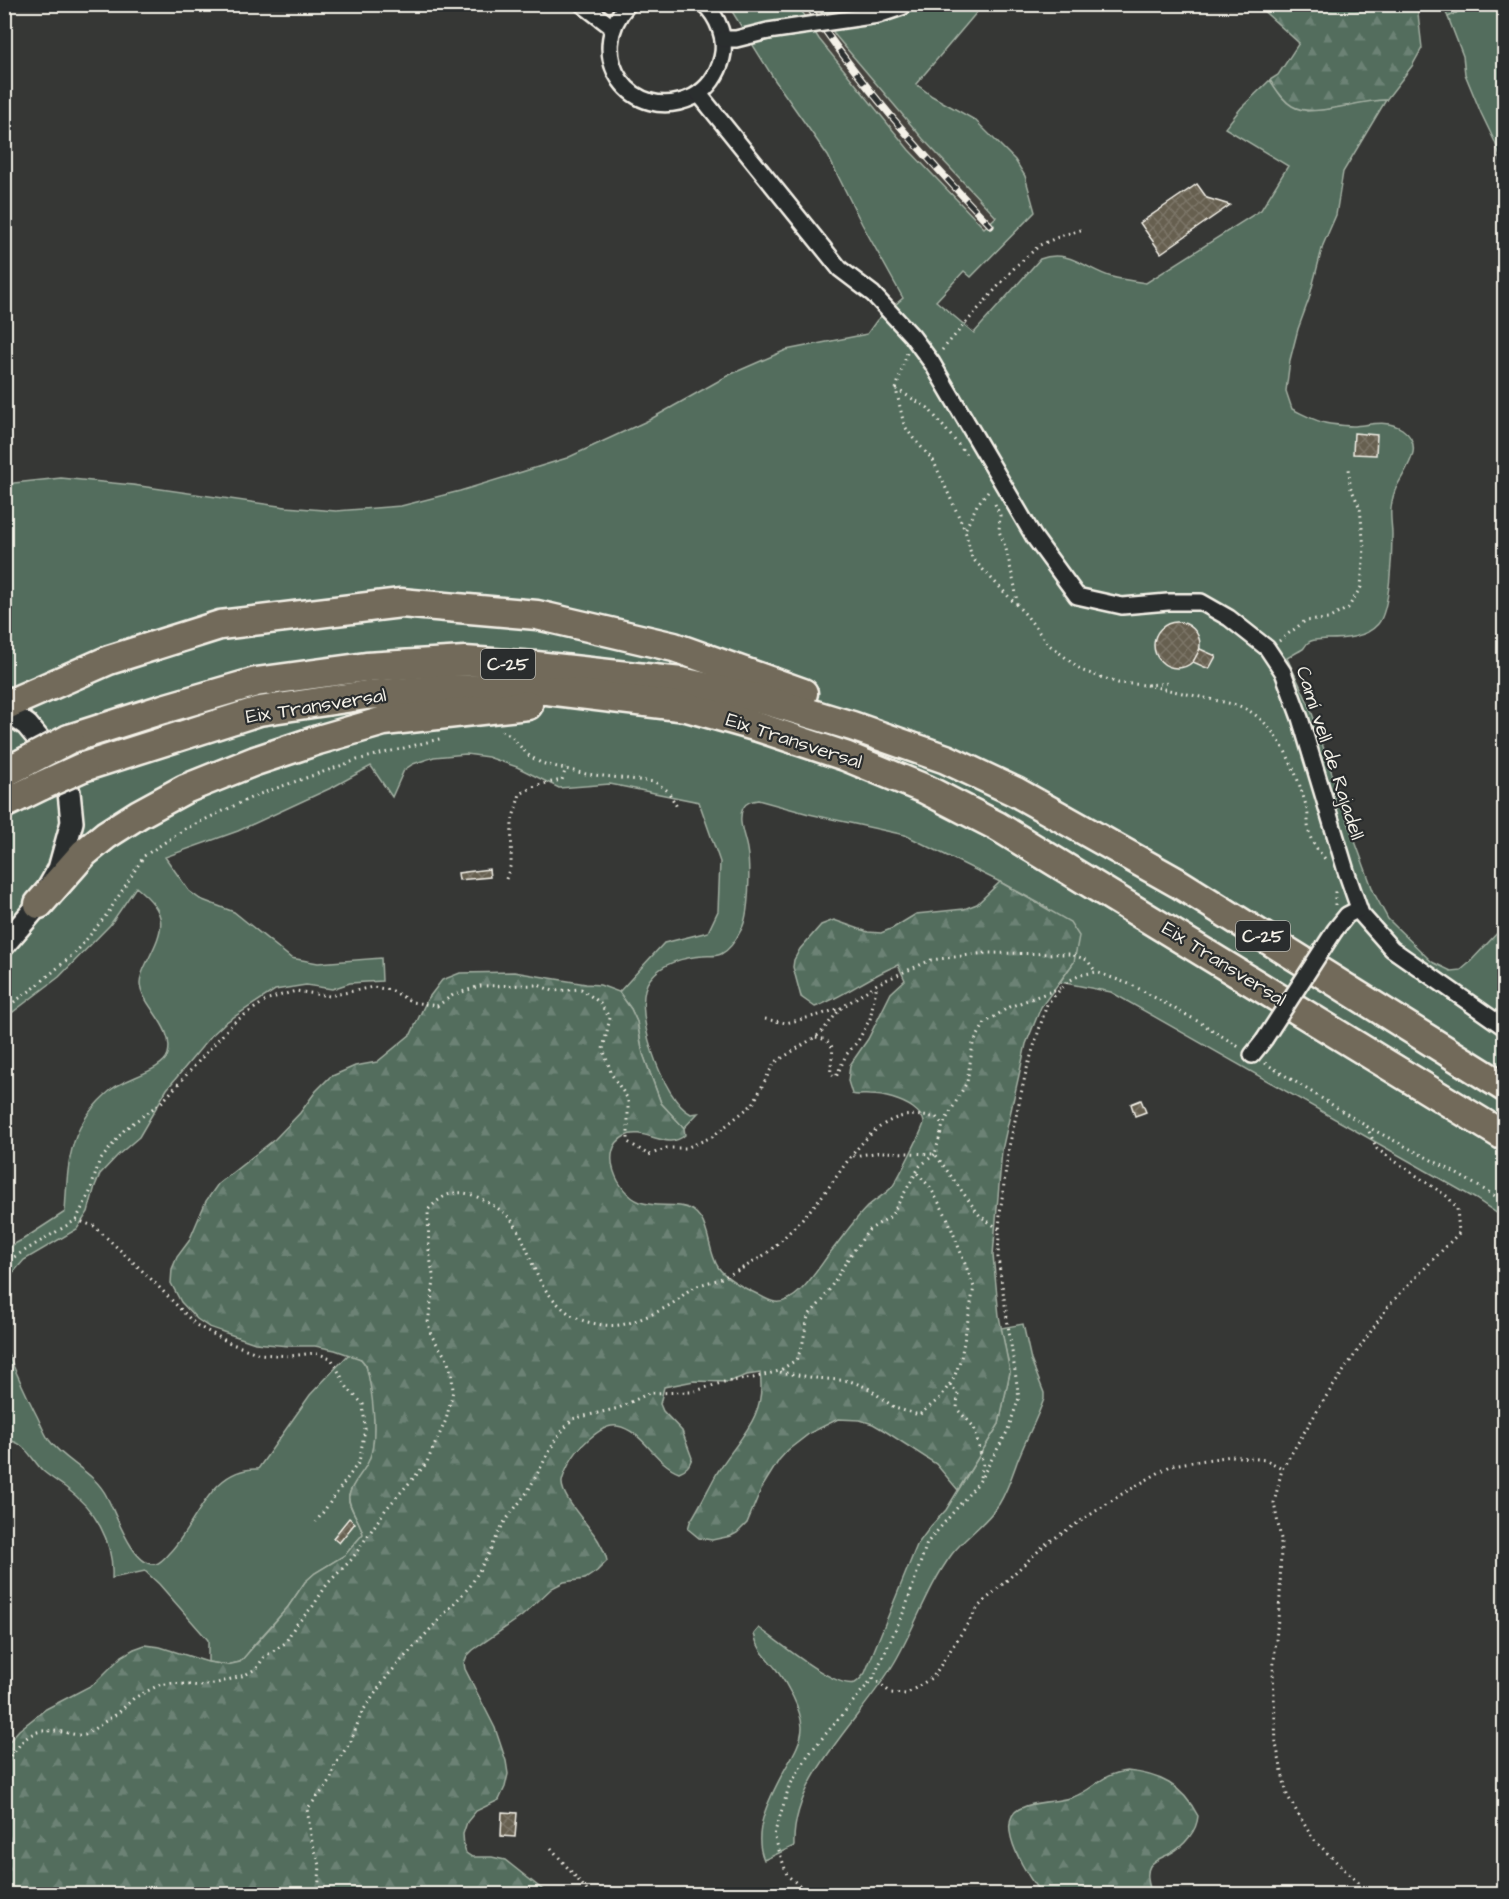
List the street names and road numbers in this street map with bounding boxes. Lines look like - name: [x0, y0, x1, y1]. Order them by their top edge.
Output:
- road number: C-25: [481, 649, 535, 679]
- street label: Camí vell de Rajadell: [1289, 663, 1371, 843]
- street label: Eix Transversal: [244, 681, 388, 731]
- street label: Eix Transversal: [722, 706, 866, 776]
- street label: Eix Transversal: [1157, 915, 1291, 1013]
- road number: C-25: [1236, 921, 1290, 951]

